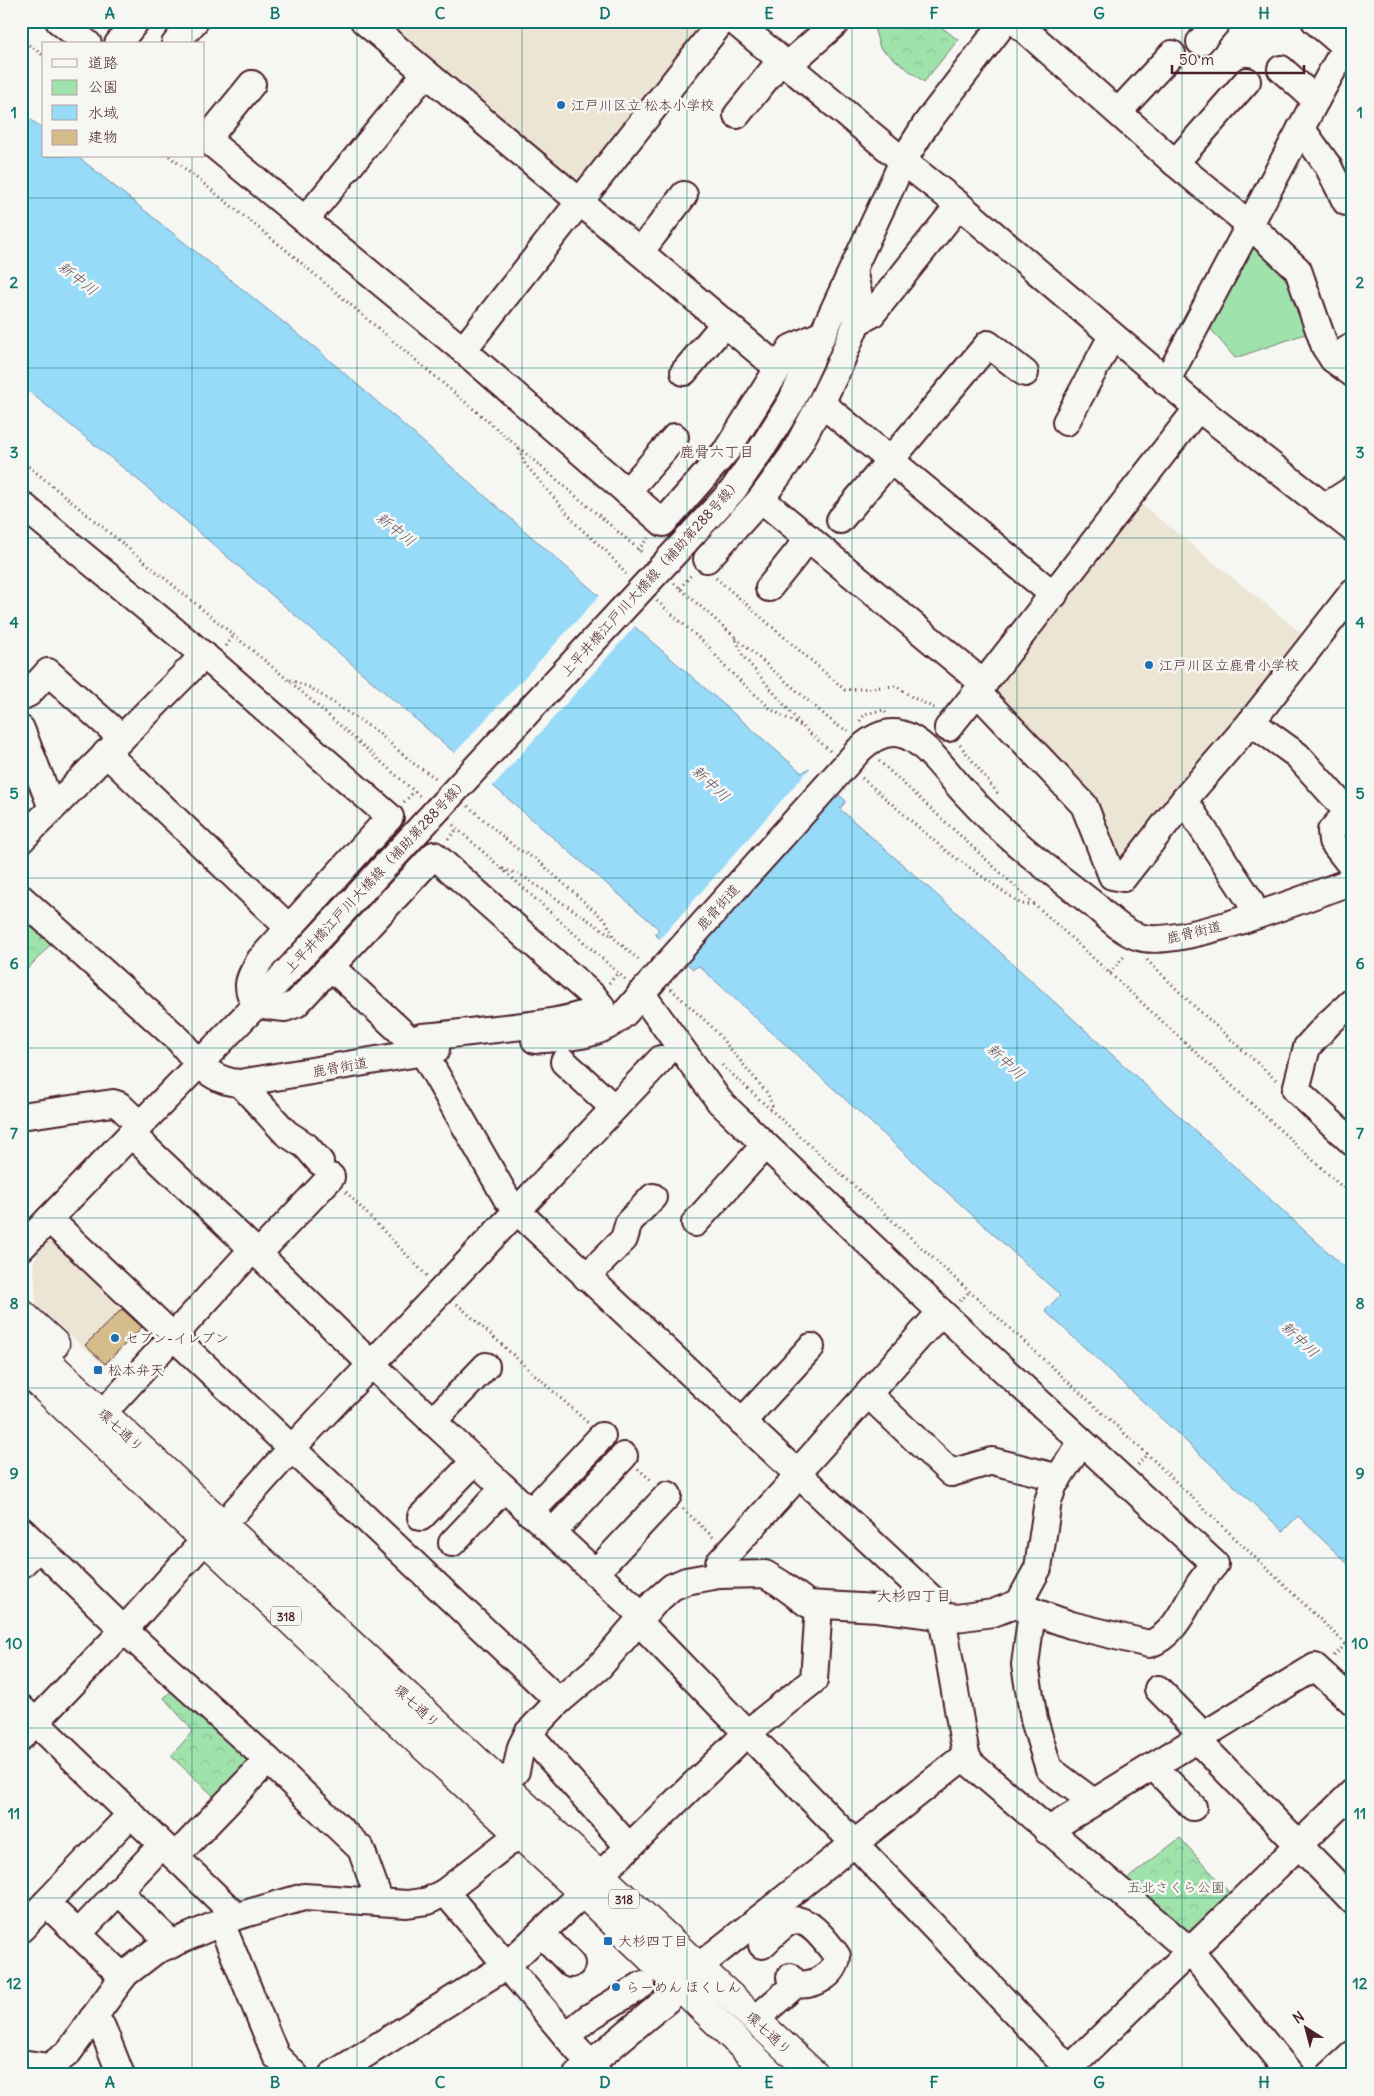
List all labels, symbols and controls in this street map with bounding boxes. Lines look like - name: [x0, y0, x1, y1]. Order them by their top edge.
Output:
- text: A: [105, 3, 115, 23]
- text: B: [270, 3, 281, 23]
- text: C: [435, 3, 446, 23]
- text: D: [599, 3, 611, 23]
- text: E: [764, 3, 774, 23]
- text: F: [929, 3, 939, 23]
- text: G: [1093, 3, 1105, 23]
- text: H: [1258, 3, 1270, 23]
- legend: [42, 42, 205, 158]
- scale bar: [1172, 42, 1304, 74]
- text: 50 m: [1179, 50, 1214, 69]
- text: 道路: [88, 53, 118, 72]
- text: 公園: [88, 77, 118, 96]
- place label: 江戸川区立 松本小学校: [571, 96, 714, 114]
- marker: 江戸川区立 松本小学校: [555, 99, 567, 111]
- text: 1: [11, 102, 17, 122]
- text: 1: [1357, 102, 1363, 122]
- text: 水域: [88, 103, 118, 122]
- text: 建物: [88, 127, 118, 146]
- water label: 新中川: [54, 257, 102, 299]
- text: 2: [10, 272, 19, 292]
- text: 2: [1356, 272, 1365, 292]
- text: 3: [9, 442, 19, 462]
- district label: 鹿骨六丁目: [679, 442, 755, 461]
- text: 3: [1355, 442, 1365, 462]
- street label: 上平井橋江戸川大橋線（補助第288号線）: [557, 474, 745, 680]
- water label: 新中川: [372, 508, 420, 550]
- text: 4: [9, 612, 19, 632]
- text: 4: [1355, 612, 1365, 632]
- place label: 江戸川区立鹿骨小学校: [1159, 656, 1299, 674]
- marker: 江戸川区立鹿骨小学校: [1143, 659, 1155, 671]
- water label: 新中川: [688, 761, 734, 805]
- street label: 上平井橋江戸川大橋線（補助第288号線）: [280, 773, 472, 977]
- text: 5: [9, 783, 19, 803]
- text: 5: [1355, 783, 1365, 803]
- street label: 鹿骨街道: [693, 880, 743, 934]
- street label: 鹿骨街道: [1165, 917, 1223, 947]
- text: 6: [9, 953, 19, 973]
- text: 6: [1355, 953, 1365, 973]
- water label: 新中川: [983, 1039, 1029, 1083]
- street label: 鹿骨街道: [311, 1053, 369, 1081]
- text: 7: [10, 1123, 18, 1143]
- text: 7: [1356, 1123, 1364, 1143]
- text: 8: [9, 1293, 19, 1313]
- text: 8: [1355, 1293, 1365, 1313]
- water label: 新中川: [1277, 1317, 1323, 1361]
- place label: セブン-イレブン: [125, 1329, 229, 1347]
- marker: セブン-イレブン: [109, 1332, 121, 1344]
- place label: 松本弁天: [108, 1361, 164, 1379]
- marker: 松本弁天: [92, 1364, 104, 1376]
- street label: 環七通り: [94, 1404, 148, 1456]
- text: 9: [9, 1463, 19, 1483]
- text: 9: [1355, 1463, 1365, 1483]
- district label: 大杉四丁目: [876, 1586, 952, 1605]
- road number: 318: [271, 1606, 301, 1625]
- text: 10: [6, 1633, 22, 1653]
- text: 10: [1352, 1633, 1368, 1653]
- street label: 環七通り: [390, 1680, 444, 1732]
- text: 11: [8, 1803, 20, 1823]
- text: 11: [1354, 1803, 1366, 1823]
- park label: 五北さくら公園: [1127, 1878, 1225, 1896]
- road number: 318: [609, 1890, 639, 1908]
- place label: 大杉四丁目: [618, 1932, 688, 1950]
- marker: 大杉四丁目: [602, 1935, 614, 1947]
- text: 12: [6, 1973, 22, 1993]
- text: 12: [1352, 1973, 1368, 1993]
- place label: らーめん ほくしん: [626, 1978, 741, 1996]
- marker: らーめん ほくしん: [610, 1981, 622, 1993]
- north arrow: [1282, 2004, 1332, 2054]
- street label: 環七通り: [742, 2007, 796, 2059]
- text: N: [1289, 2007, 1308, 2028]
- text: A: [105, 2072, 115, 2092]
- text: B: [270, 2072, 281, 2092]
- text: C: [435, 2072, 446, 2092]
- text: D: [599, 2072, 611, 2092]
- text: E: [764, 2072, 774, 2092]
- text: F: [929, 2072, 939, 2092]
- text: G: [1093, 2072, 1105, 2092]
- text: H: [1258, 2072, 1270, 2092]

